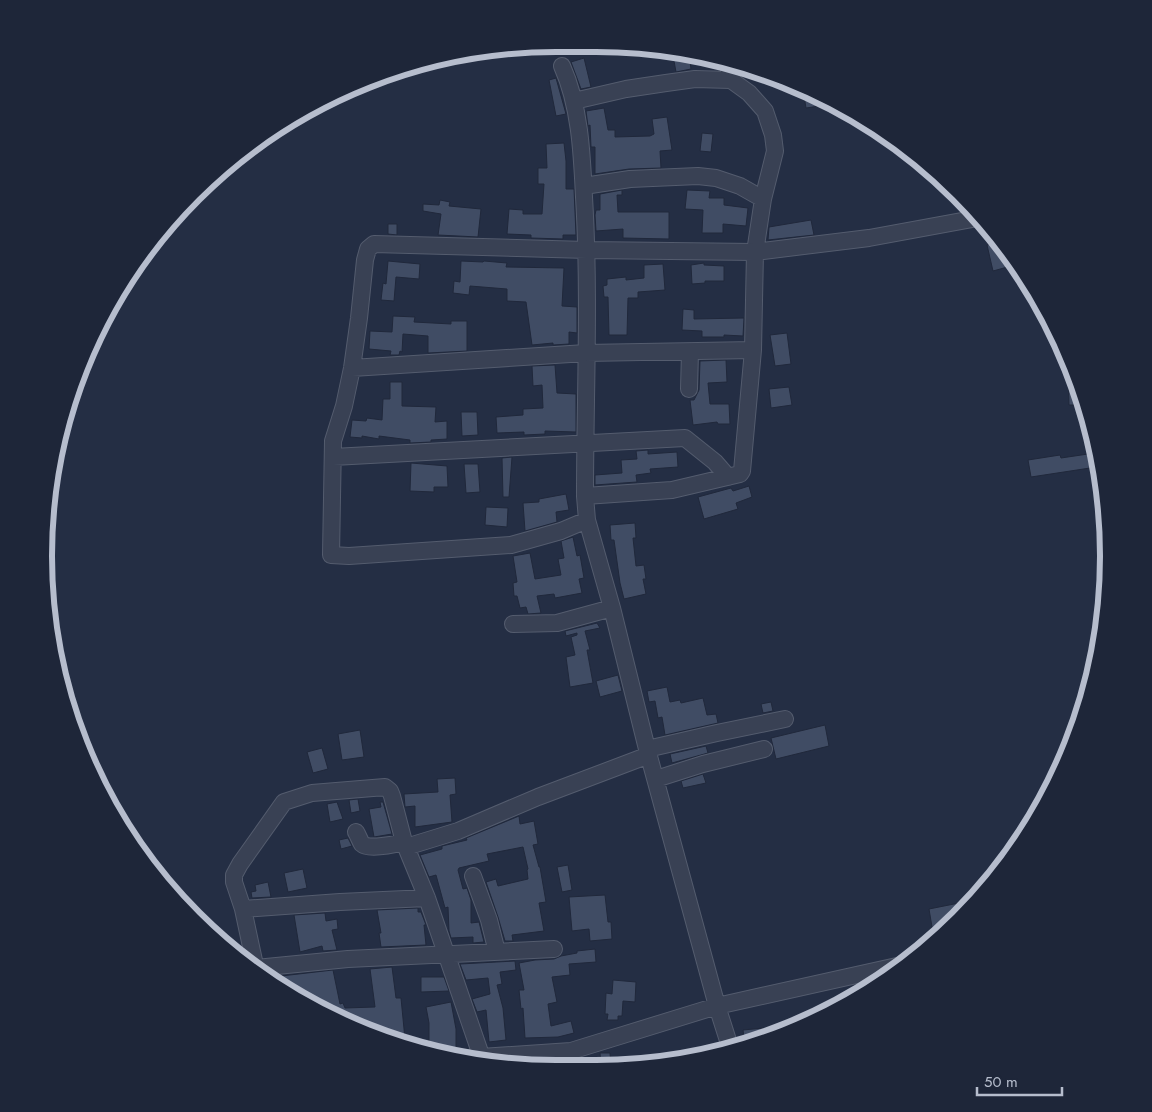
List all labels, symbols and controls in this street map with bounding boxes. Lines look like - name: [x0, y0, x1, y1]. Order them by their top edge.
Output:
- scale bar: [977, 1064, 1062, 1096]
- text: 50 m: [984, 1071, 1018, 1093]

